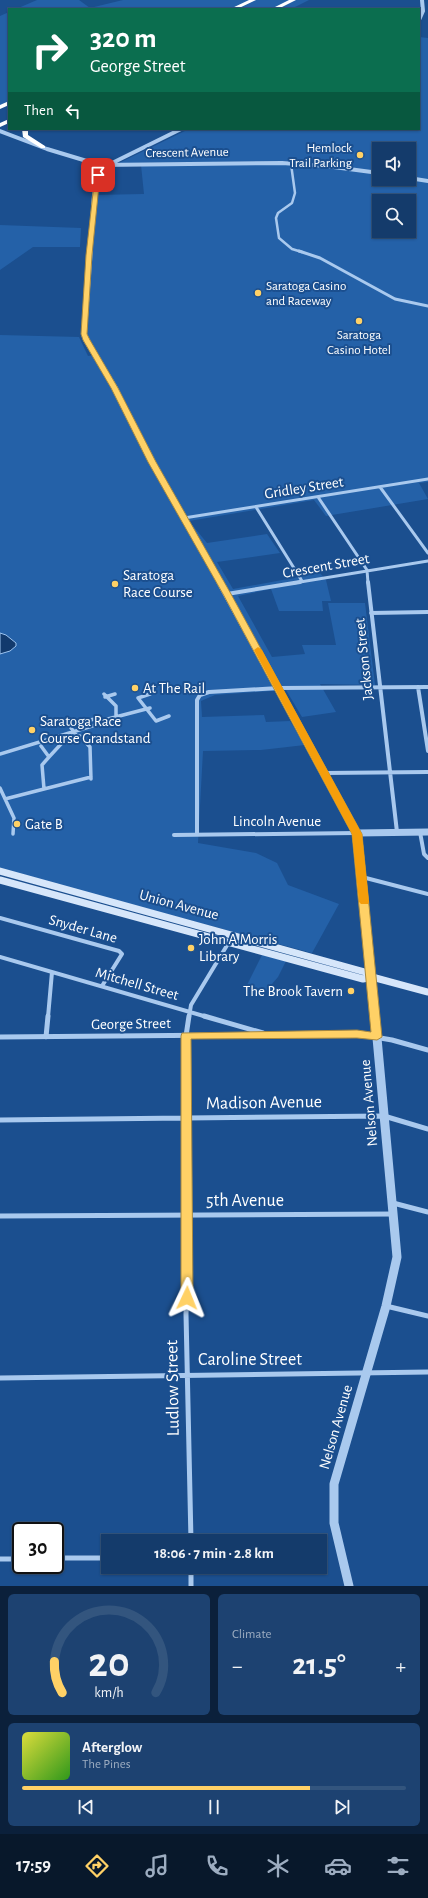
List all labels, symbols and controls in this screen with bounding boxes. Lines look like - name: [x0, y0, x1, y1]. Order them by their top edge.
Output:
- icon: right: [24, 24, 76, 76]
- text: 320 m: [90, 25, 157, 53]
- text: George Street: [90, 58, 186, 76]
- icon: left: [62, 100, 84, 122]
- text: Then: [24, 103, 54, 118]
- place label: Hemlock Trail Parking: [289, 142, 353, 170]
- map controls: [372, 142, 416, 238]
- button: sound: [372, 142, 416, 186]
- street label: Crescent Avenue: [145, 146, 229, 160]
- marker: Hemlock Trail Parking: [355, 150, 365, 160]
- pin: [81, 158, 115, 192]
- icon: arrive: [87, 164, 109, 186]
- button: search: [372, 194, 416, 238]
- place label: Saratoga Casino and Raceway: [266, 280, 346, 308]
- marker: Saratoga Casino and Raceway: [253, 288, 263, 298]
- marker: Saratoga Casino Hotel: [354, 316, 364, 326]
- place label: Saratoga Casino Hotel: [327, 329, 391, 357]
- street label: Gridley Street: [263, 474, 345, 502]
- street label: Crescent Street: [281, 551, 371, 581]
- place label: Saratoga Race Course: [123, 568, 193, 600]
- marker: Saratoga Race Course: [110, 579, 120, 589]
- street label: Jackson Street: [352, 617, 376, 701]
- place label: At The Rail: [143, 681, 205, 696]
- marker: At The Rail: [130, 683, 140, 693]
- place label: Saratoga Race Course Grandstand: [40, 714, 151, 746]
- marker: Saratoga Race Course Grandstand: [27, 725, 37, 735]
- street label: Lincoln Avenue: [233, 814, 321, 829]
- place label: Gate B: [25, 817, 63, 832]
- marker: Gate B: [12, 819, 22, 829]
- street label: Union Avenue: [138, 887, 220, 923]
- street label: Snyder Lane: [47, 912, 119, 946]
- place label: John A Morris Library: [199, 932, 277, 964]
- marker: John A Morris Library: [186, 943, 196, 953]
- street label: Mitchell Street: [94, 965, 180, 1003]
- place label: The Brook Tavern: [243, 984, 343, 999]
- marker: The Brook Tavern: [346, 986, 356, 996]
- street label: George Street: [91, 1016, 171, 1032]
- street label: Nelson Avenue: [358, 1059, 380, 1147]
- street label: Madison Avenue: [206, 1093, 322, 1113]
- street label: 5th Avenue: [206, 1192, 284, 1210]
- position arrow: [166, 1277, 208, 1319]
- street label: Ludlow Street: [163, 1339, 183, 1436]
- street label: Caroline Street: [198, 1351, 302, 1369]
- street label: Nelson Avenue: [317, 1383, 355, 1471]
- speed limit sign: 30: [12, 1522, 64, 1574]
- text: 18:06 · 7 min · 2.8 km: [154, 1546, 274, 1561]
- text: Climate: [232, 1628, 271, 1641]
- text: 20: [88, 1642, 130, 1683]
- text: 21.5°: [292, 1650, 346, 1680]
- text: −: [232, 1655, 243, 1677]
- text: +: [395, 1655, 406, 1677]
- text: km/h: [94, 1685, 124, 1699]
- text: Afterglow: [82, 1740, 142, 1755]
- text: The Pines: [82, 1758, 131, 1771]
- icon: previous: [75, 1796, 97, 1818]
- icon: pause: [203, 1796, 225, 1818]
- icon: next: [331, 1796, 353, 1818]
- icon: directions: [83, 1852, 111, 1880]
- icon: music: [143, 1852, 171, 1880]
- icon: phone: [203, 1852, 231, 1880]
- icon: climate: [264, 1852, 292, 1880]
- icon: car: [324, 1852, 352, 1880]
- icon: filters: [384, 1852, 412, 1880]
- text: 17:59: [16, 1857, 51, 1875]

